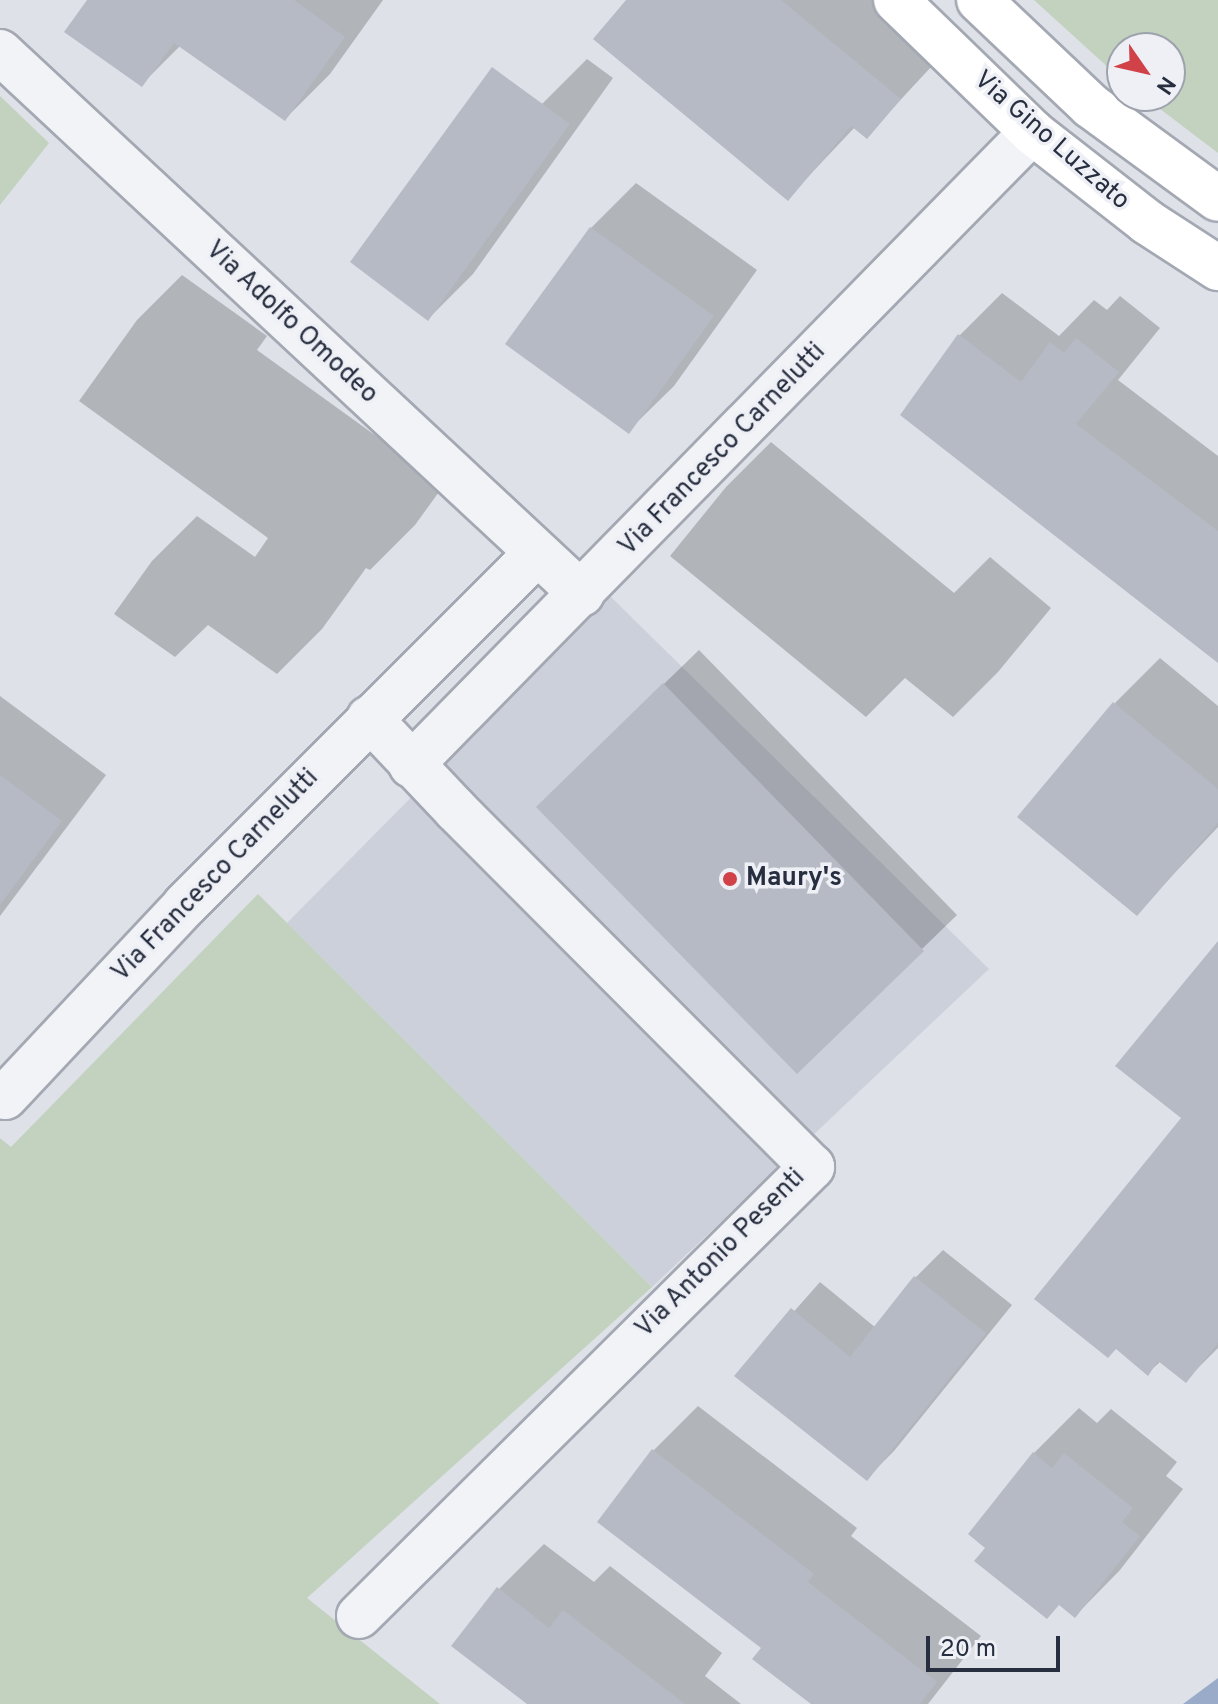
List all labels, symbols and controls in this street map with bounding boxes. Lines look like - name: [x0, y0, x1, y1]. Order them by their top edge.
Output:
- north arrow: [1106, 32, 1186, 112]
- street label: Via Gino Luzzato: [967, 65, 1135, 217]
- text: N: [1149, 70, 1180, 99]
- street label: Via Adolfo Omodeo: [198, 235, 384, 411]
- street label: Via Francesco Carnelutti: [613, 337, 833, 563]
- street label: Via Francesco Carnelutti: [106, 763, 326, 989]
- place label: Maury's: [746, 863, 842, 895]
- marker: Maury's: [721, 870, 739, 888]
- street label: Via Antonio Pesenti: [630, 1163, 812, 1345]
- scale bar: [930, 1620, 1064, 1670]
- text: 20 m: [940, 1635, 996, 1665]

